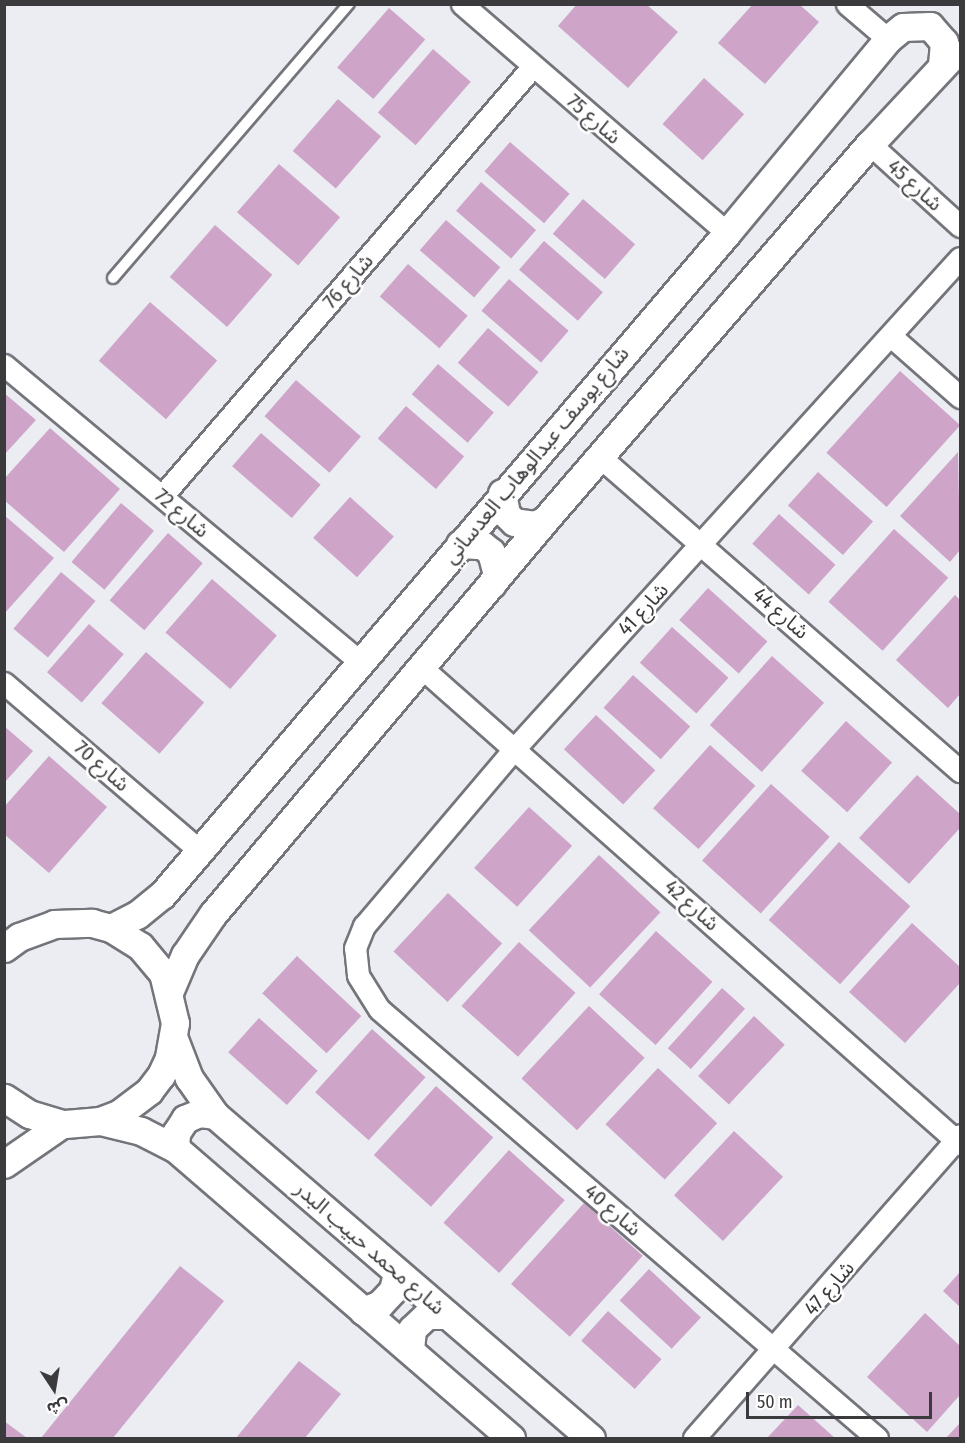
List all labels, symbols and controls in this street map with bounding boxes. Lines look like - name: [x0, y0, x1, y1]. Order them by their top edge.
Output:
- street label: شارع 75: [562, 89, 626, 149]
- street label: شارع 45: [882, 154, 948, 216]
- street label: شارع 76: [317, 248, 379, 314]
- street label: شارع يوسف عبدالوهاب العدساني: [438, 341, 634, 569]
- street label: شارع 72: [150, 483, 214, 543]
- street label: شارع 41: [612, 577, 674, 641]
- street label: شارع 44: [748, 582, 814, 644]
- street label: شارع 70: [69, 735, 135, 797]
- street label: شارع 42: [659, 874, 725, 936]
- street label: شارع محمد حبيب البدر: [290, 1176, 450, 1320]
- street label: شارع 40: [579, 1179, 647, 1241]
- street label: شارع 47: [798, 1256, 860, 1320]
- north arrow: [24, 1359, 84, 1419]
- scale bar: [749, 1380, 935, 1418]
- text: 50 m: [757, 1391, 793, 1413]
- text: ش: [45, 1396, 71, 1419]

